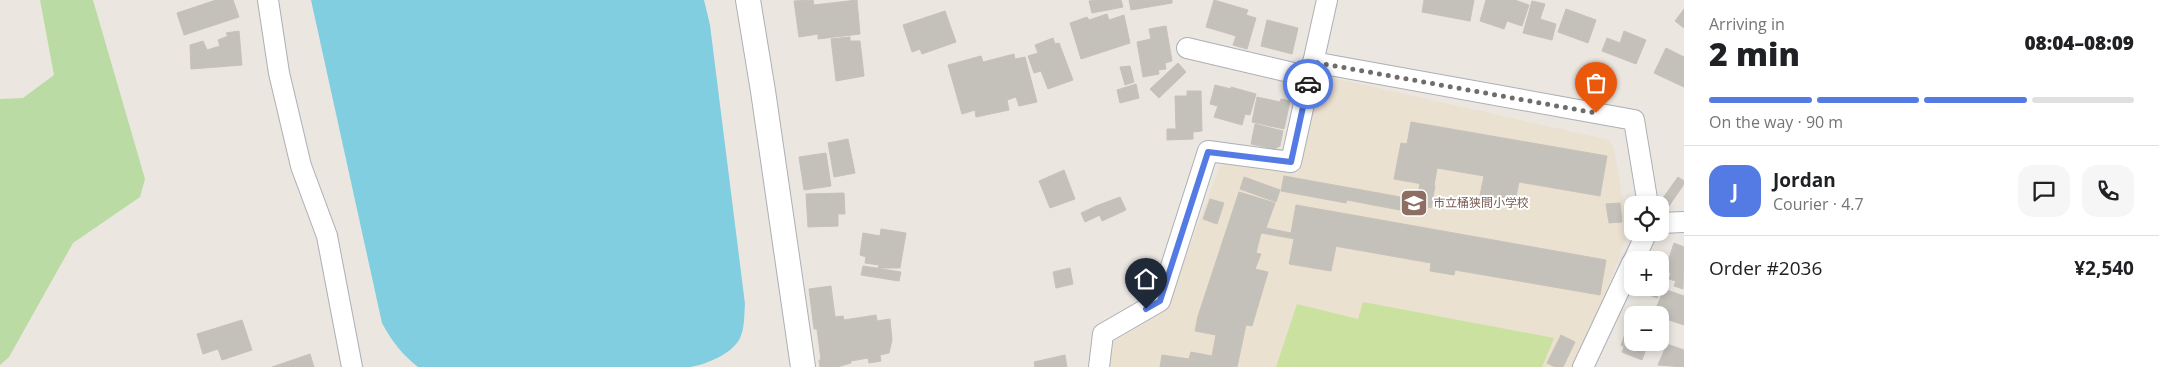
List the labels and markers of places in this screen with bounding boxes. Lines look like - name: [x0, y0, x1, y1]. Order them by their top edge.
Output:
- pin: [1575, 62, 1617, 113]
- school or university icon: 市立桶狭間小学校: [1399, 188, 1429, 218]
- place label: 市立桶狭間小学校: [1433, 194, 1529, 211]
- pin: [1125, 258, 1167, 309]

